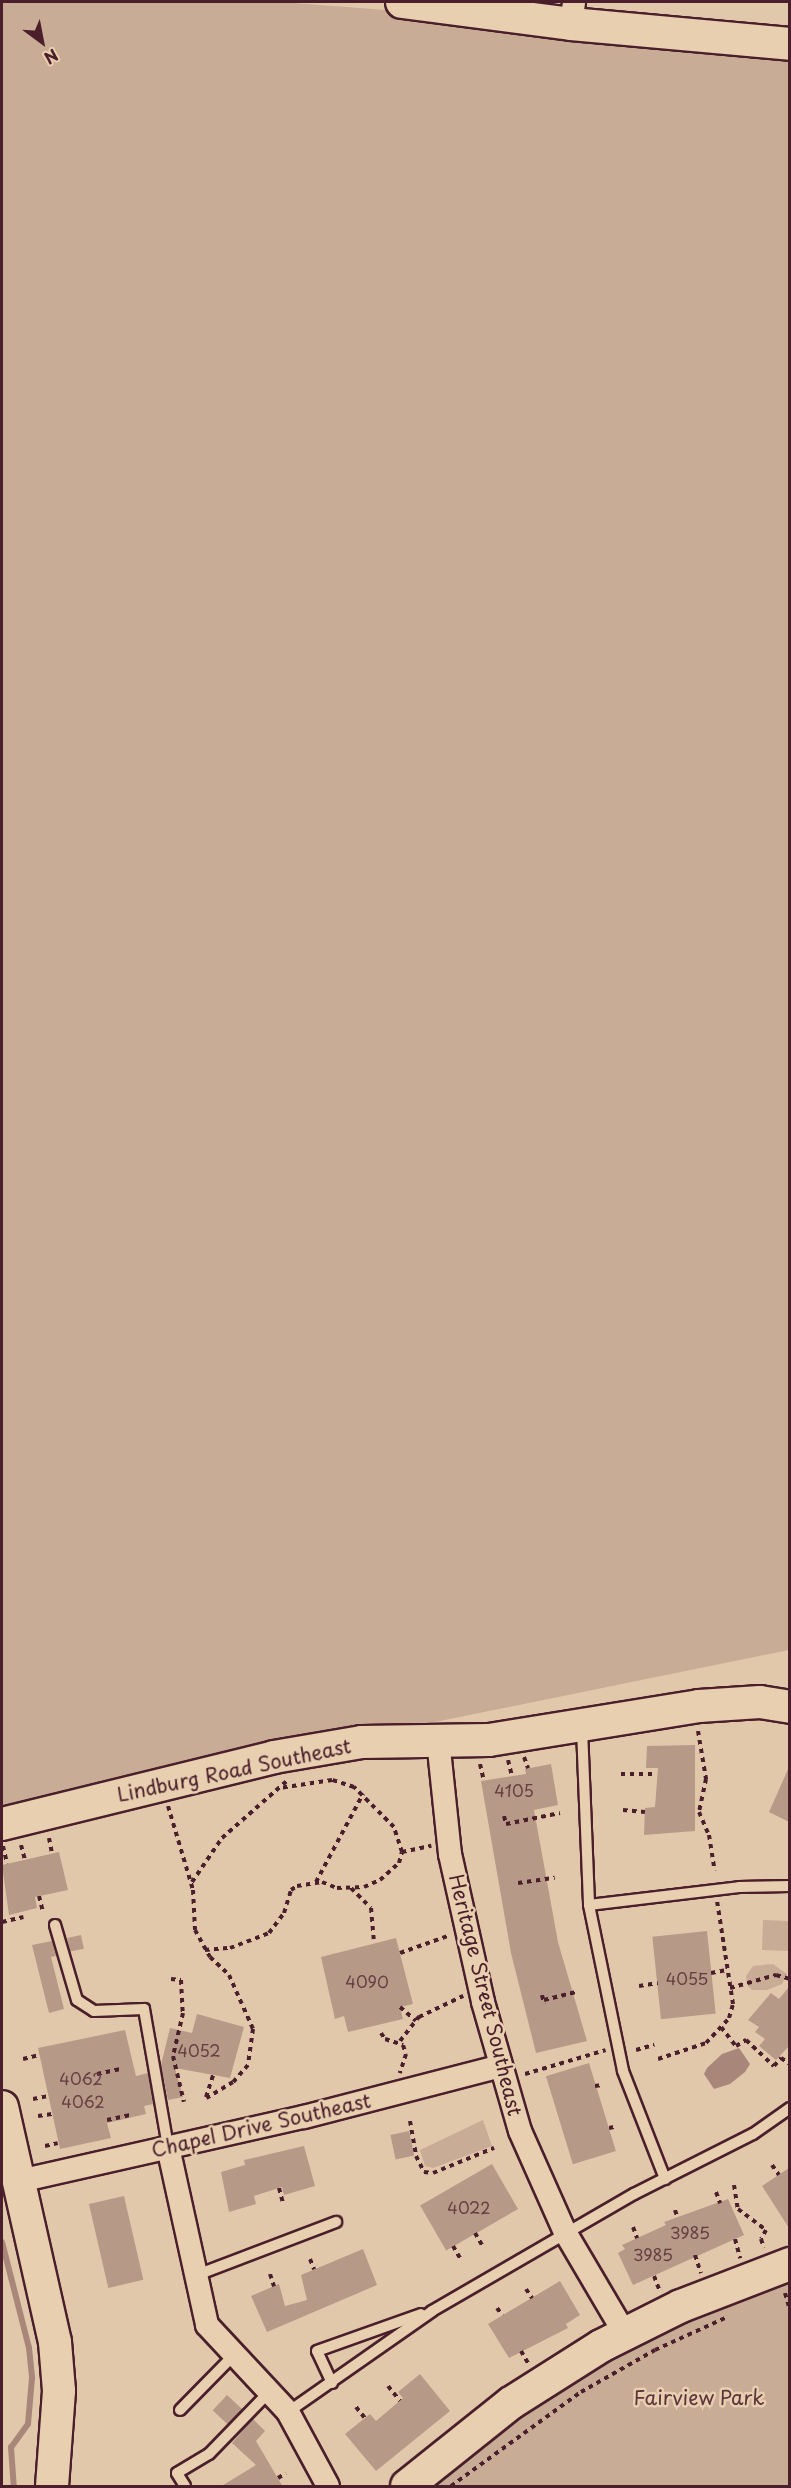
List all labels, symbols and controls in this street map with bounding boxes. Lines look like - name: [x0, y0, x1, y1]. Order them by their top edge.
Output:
- north arrow: [12, 12, 72, 72]
- text: N: [40, 44, 63, 71]
- street label: Lindburg Road Southeast: [115, 1733, 353, 1807]
- house number: 4105: [494, 1780, 534, 1800]
- street label: Heritage Street Southeast: [444, 1870, 528, 2120]
- house number: 4055: [666, 1968, 708, 1988]
- house number: 4090: [345, 1971, 389, 1991]
- house number: 4052: [177, 2040, 221, 2060]
- house number: 4062: [59, 2068, 103, 2088]
- street label: Chapel Drive Southeast: [149, 2088, 373, 2162]
- house number: 4062: [61, 2091, 105, 2111]
- house number: 4022: [447, 2197, 491, 2217]
- house number: 3985: [670, 2222, 710, 2242]
- house number: 3985: [633, 2244, 673, 2264]
- park label: Fairview Park: [633, 2385, 765, 2409]

